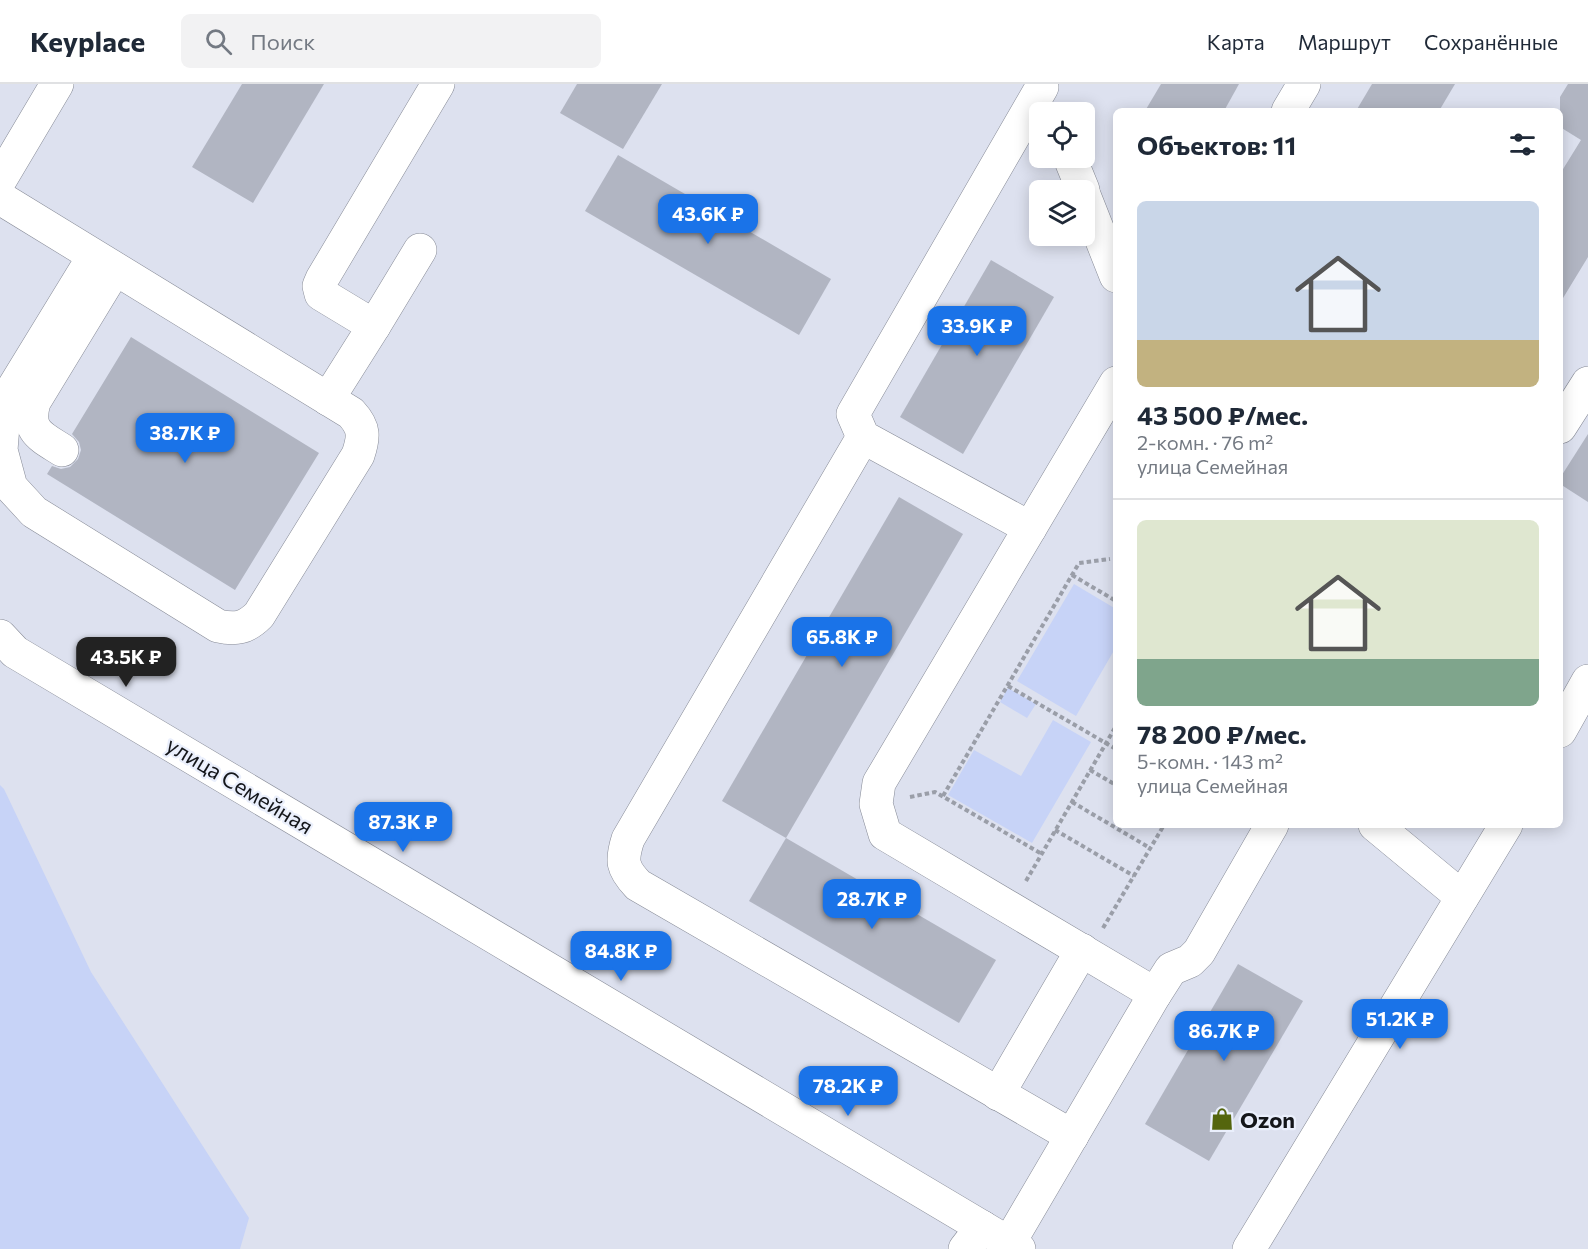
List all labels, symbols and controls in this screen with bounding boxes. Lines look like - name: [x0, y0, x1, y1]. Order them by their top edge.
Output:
- search box: [181, 14, 601, 68]
- text: Keyplace: [30, 24, 145, 58]
- icon: search: [202, 25, 235, 58]
- text: Поиск: [250, 28, 315, 55]
- text: Карта: [1207, 29, 1265, 54]
- text: Маршрут: [1298, 29, 1391, 54]
- text: Сохранённые: [1424, 29, 1558, 54]
- map controls: [1029, 102, 1095, 246]
- button: locate: [1029, 102, 1095, 168]
- icon: filters: [1506, 128, 1539, 161]
- text: Объектов: 11: [1137, 129, 1296, 160]
- button: layers: [1029, 180, 1095, 246]
- pin: 43.6K ₽: [653, 194, 763, 245]
- text: 43.6K ₽: [672, 201, 744, 225]
- icon: home: [1284, 240, 1392, 348]
- pin: 33.9K ₽: [922, 306, 1032, 357]
- text: 33.9K ₽: [941, 313, 1013, 337]
- text: 43 500 ₽/мес.: [1137, 399, 1308, 430]
- pin: 38.7K ₽: [130, 413, 240, 464]
- text: 38.7K ₽: [150, 420, 220, 444]
- text: 2-комн. · 76 m²: [1137, 430, 1273, 454]
- text: улица Семейная: [1137, 454, 1288, 478]
- icon: home: [1284, 559, 1392, 667]
- pin: 65.8K ₽: [787, 617, 897, 668]
- text: 65.8K ₽: [806, 624, 878, 648]
- pin: 43.5K ₽: [71, 637, 181, 688]
- text: 43.5K ₽: [90, 644, 162, 668]
- text: 78 200 ₽/мес.: [1137, 718, 1307, 749]
- street label: улица Семейная: [162, 731, 318, 839]
- text: 5-комн. · 143 m²: [1137, 749, 1283, 773]
- text: улица Семейная: [1137, 773, 1288, 797]
- pin: 87.3K ₽: [348, 802, 458, 853]
- text: 87.3K ₽: [368, 809, 438, 833]
- pin: 28.7K ₽: [817, 879, 927, 930]
- text: 28.7K ₽: [837, 886, 907, 910]
- pin: 84.8K ₽: [566, 931, 676, 982]
- text: 84.8K ₽: [585, 938, 657, 962]
- pin: 51.2K ₽: [1345, 999, 1455, 1050]
- text: 51.2K ₽: [1366, 1006, 1434, 1030]
- pin: 86.7K ₽: [1169, 1011, 1279, 1062]
- text: 86.7K ₽: [1188, 1018, 1260, 1042]
- pin: 78.2K ₽: [793, 1066, 903, 1117]
- text: 78.2K ₽: [813, 1073, 883, 1097]
- shop icon: Ozon: [1209, 1106, 1235, 1132]
- place label: Ozon: [1240, 1106, 1295, 1133]

